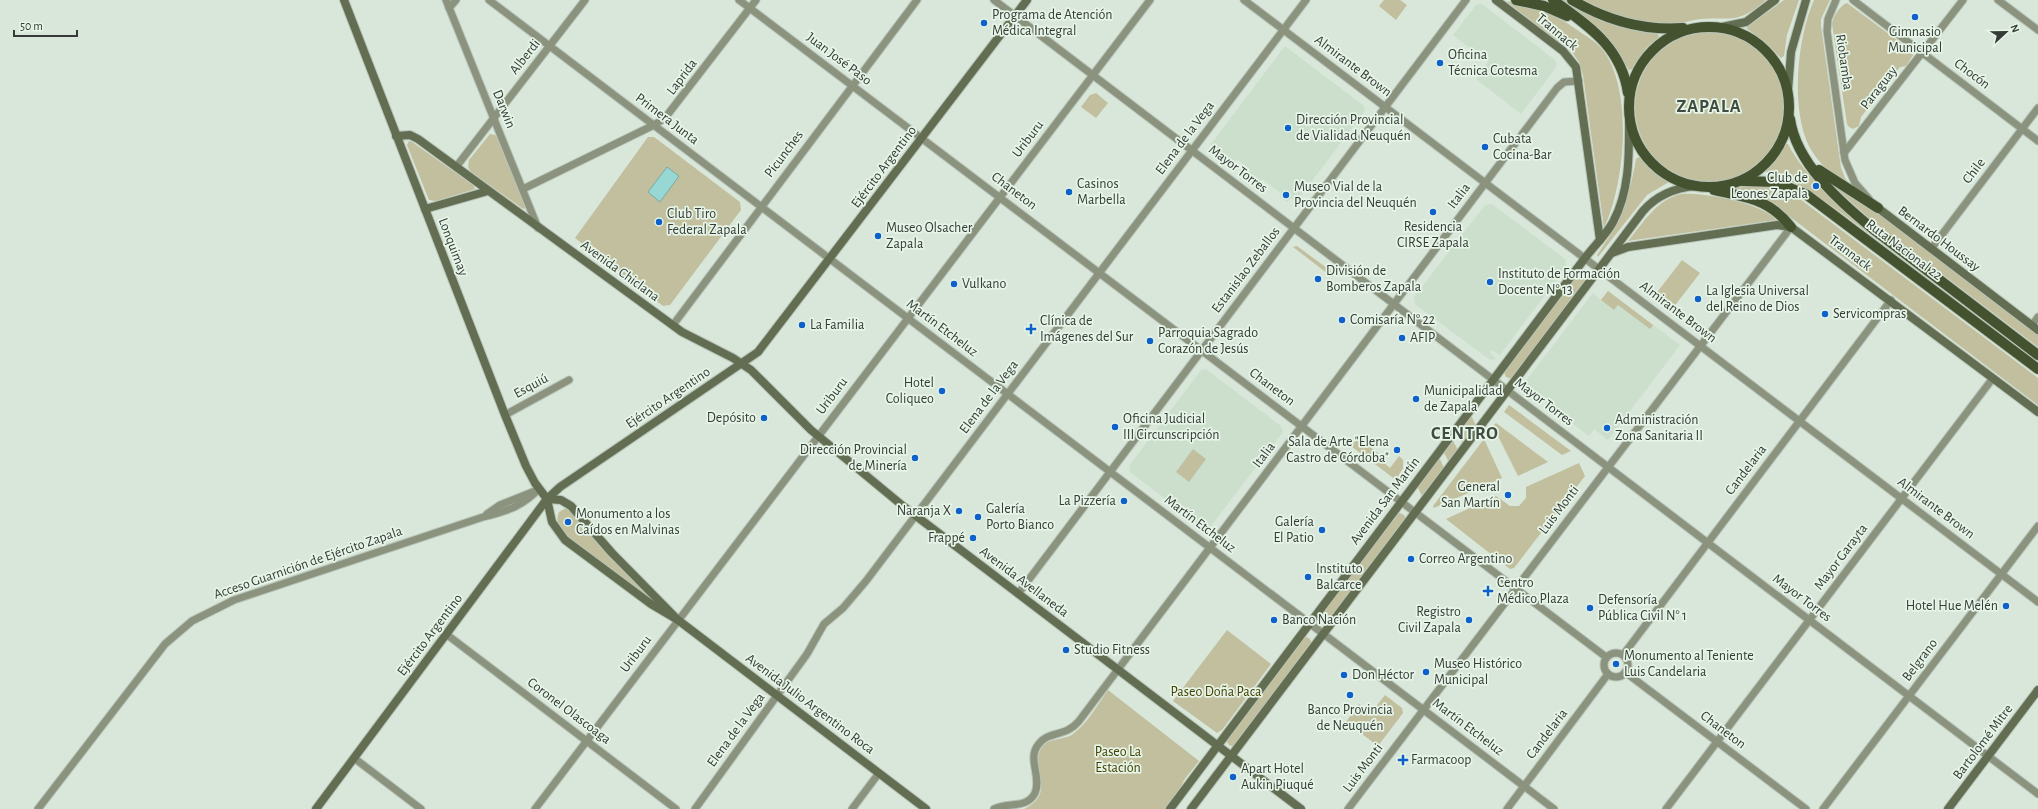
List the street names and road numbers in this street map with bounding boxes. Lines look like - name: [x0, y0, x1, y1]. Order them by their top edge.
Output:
- street label: Trannack: [1534, 11, 1581, 54]
- street label: Juan José Paso: [804, 30, 874, 88]
- street label: Almirante Brown: [1312, 33, 1394, 99]
- street label: Riobamba: [1833, 33, 1855, 91]
- street label: Alberdi: [507, 37, 543, 77]
- street label: Laprida: [664, 56, 700, 98]
- street label: Chocón: [1951, 56, 1993, 92]
- street label: Paraguay: [1858, 64, 1900, 112]
- street label: Darwin: [490, 88, 518, 130]
- street label: Primera Junta: [633, 91, 702, 148]
- street label: Elena de la Vega: [1153, 98, 1217, 177]
- street label: Uriburu: [1010, 118, 1046, 160]
- street label: Ejército Argentino: [849, 123, 919, 211]
- street label: Picunches: [762, 128, 806, 180]
- street label: Mayor Torres: [1206, 142, 1270, 196]
- street label: Chile: [1960, 156, 1988, 186]
- street label: Chaneton: [989, 170, 1039, 212]
- street label: Italia: [1445, 180, 1473, 211]
- street label: Bernardo Houssay: [1895, 204, 1983, 274]
- street label: Lonquimay: [436, 216, 470, 278]
- street label: Ruta Nacional 22: [1863, 217, 1945, 283]
- street label: Estanislao Zeballos: [1209, 224, 1283, 316]
- street label: Trannack: [1826, 233, 1874, 274]
- street label: Avenida Chiclana: [578, 238, 662, 304]
- street label: Almirante Brown: [1637, 279, 1719, 345]
- street label: Martín Etcheluz: [904, 297, 980, 359]
- street label: Elena de la Vega: [957, 357, 1021, 436]
- street label: Ejército Argentino: [623, 365, 713, 431]
- street label: Chaneton: [1247, 366, 1297, 408]
- street label: Esquiú: [511, 371, 551, 401]
- street label: Uriburu: [814, 375, 850, 417]
- street label: Mayor Torres: [1512, 375, 1576, 429]
- street label: Italia: [1250, 439, 1278, 470]
- street label: Candelaria: [1723, 442, 1770, 498]
- street label: Avenida San Martín: [1348, 455, 1422, 547]
- street label: Almirante Brown: [1895, 475, 1977, 541]
- street label: Luis Monti: [1536, 483, 1582, 537]
- street label: Martín Etcheluz: [1162, 493, 1238, 555]
- street label: Mayor Garayta: [1812, 521, 1871, 593]
- street label: Acceso Guarnición de Ejército Zapala: [212, 524, 405, 602]
- street label: Avenida Avellaneda: [977, 544, 1071, 620]
- street label: Mayor Torres: [1770, 571, 1834, 625]
- street label: Ejército Argentino: [395, 591, 465, 679]
- street label: Uriburu: [618, 633, 654, 675]
- street label: Belgrano: [1900, 636, 1940, 684]
- street label: Avenida Julio Argentino Roca: [743, 651, 877, 757]
- street label: Coronel Olascoaga: [525, 675, 614, 747]
- street label: Elena de la Vega: [705, 690, 768, 770]
- street label: Martín Etcheluz: [1430, 696, 1506, 758]
- street label: Bartolomé Mitre: [1950, 702, 2016, 782]
- street label: Candelaria: [1524, 706, 1571, 762]
- street label: Chaneton: [1698, 709, 1748, 751]
- street label: Luis Monti: [1340, 741, 1386, 795]

